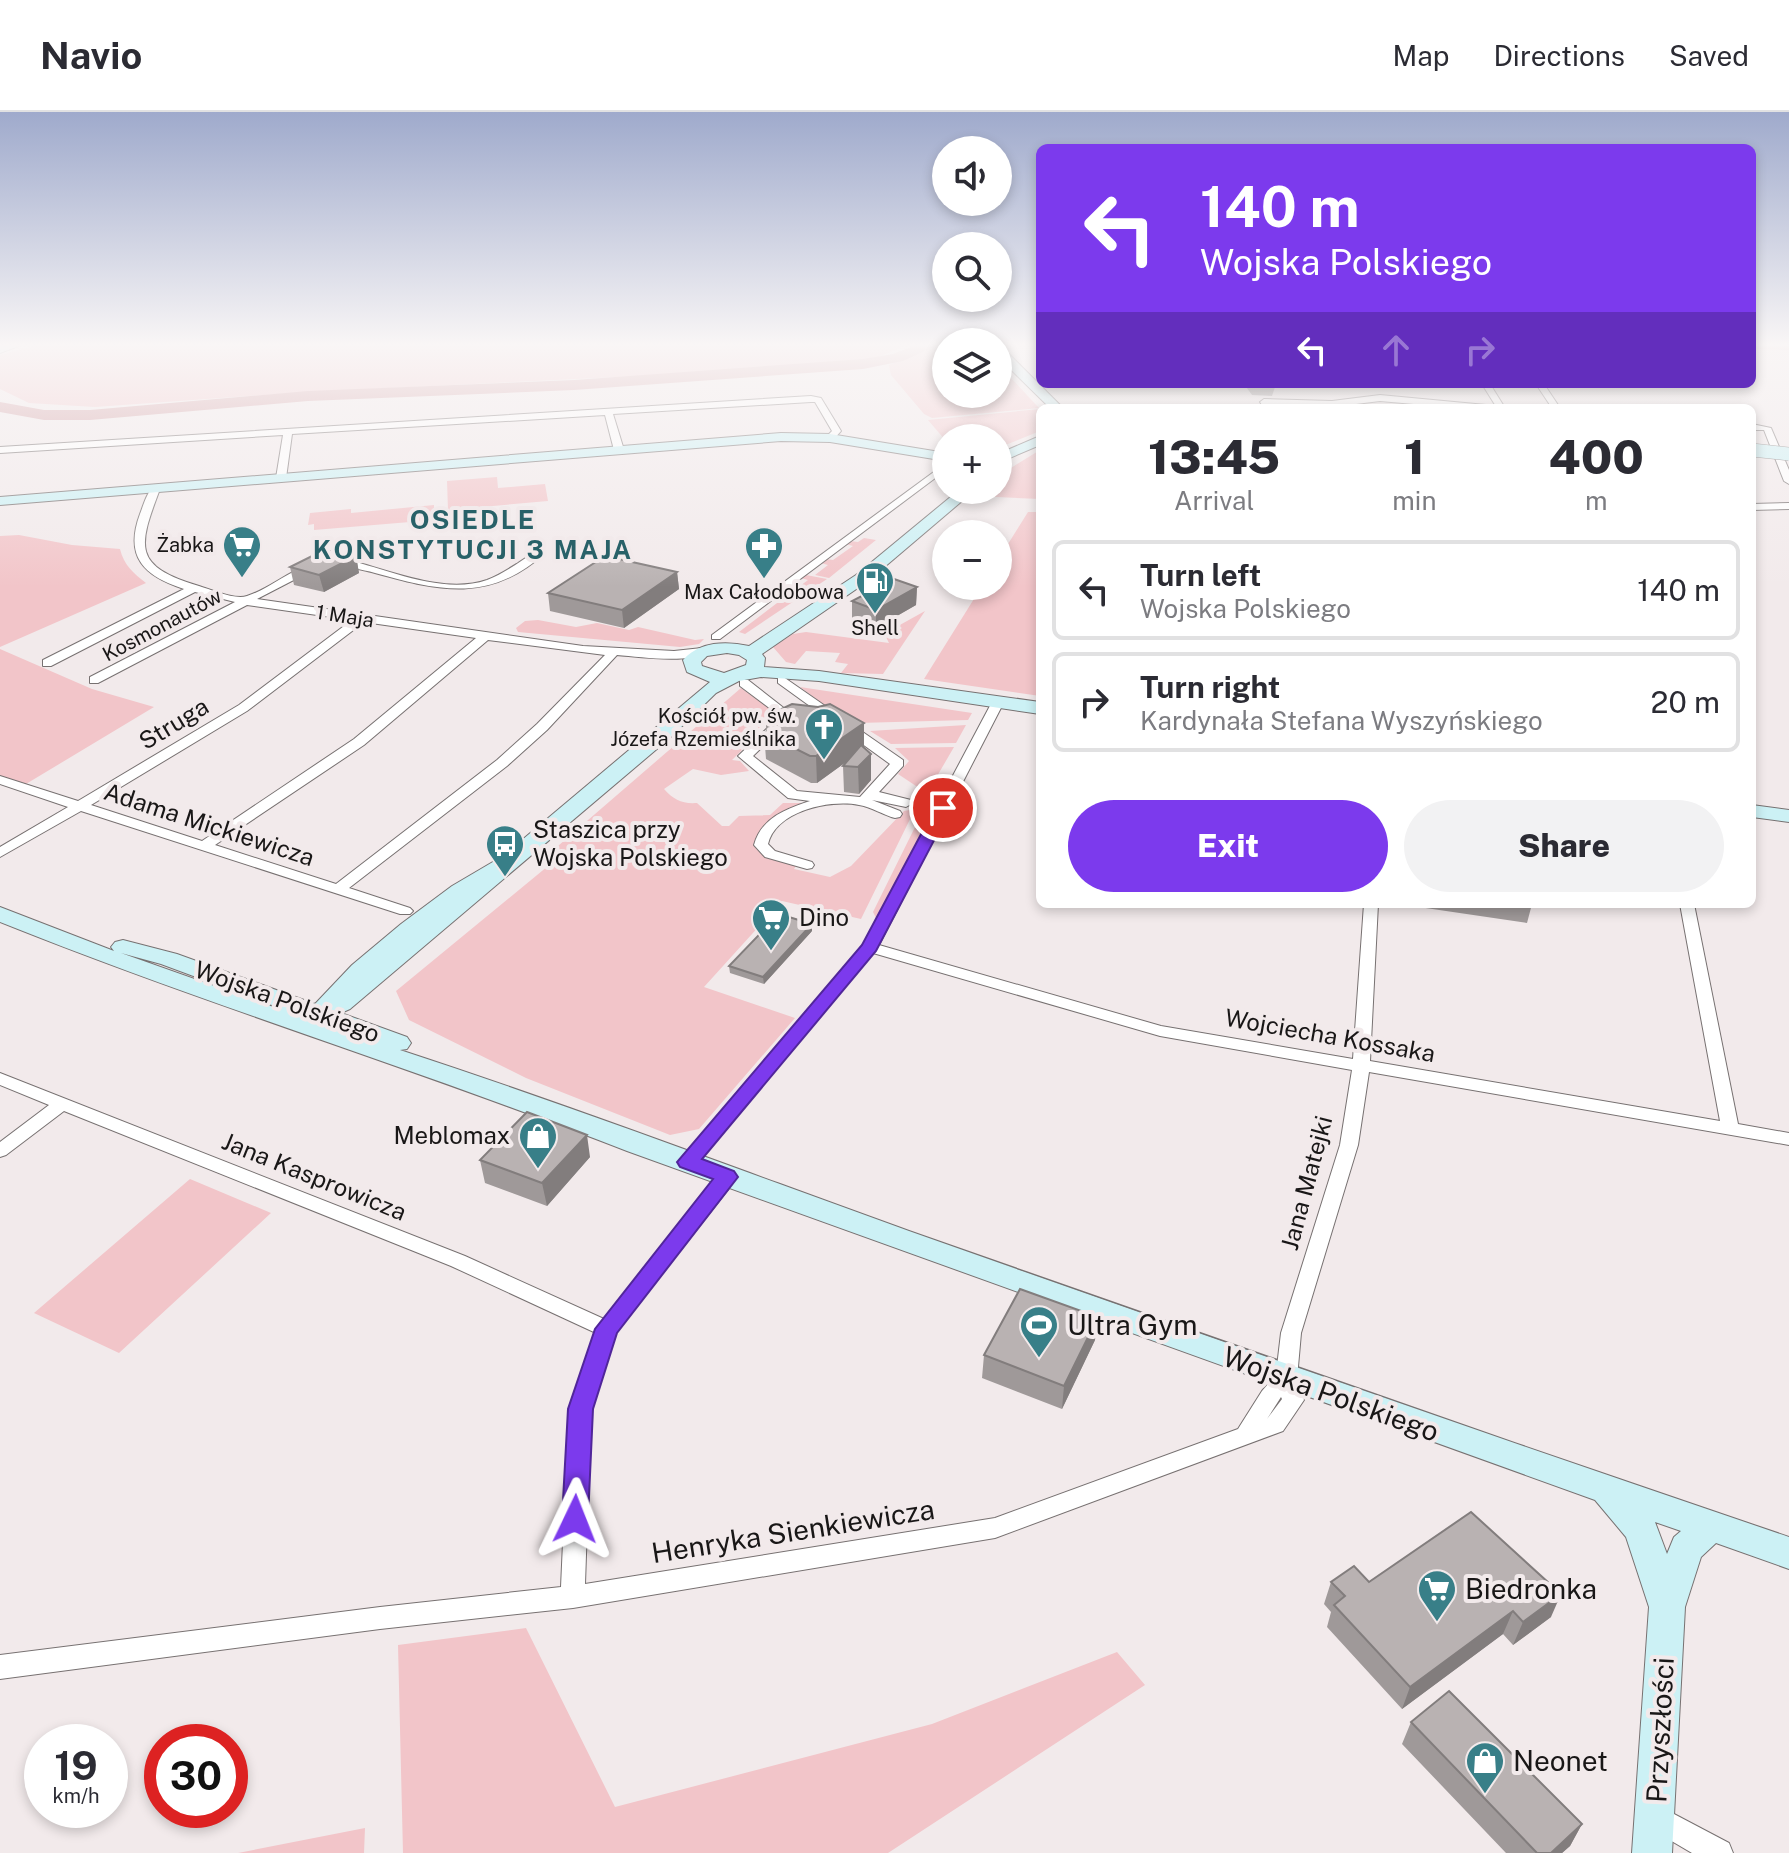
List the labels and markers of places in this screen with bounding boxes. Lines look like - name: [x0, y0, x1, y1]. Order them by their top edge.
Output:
- supermarket icon: Żabka: [221, 524, 263, 579]
- pharmacy icon: Max Całodobowa: [743, 525, 785, 580]
- place label: Żabka: [156, 533, 214, 557]
- fuel station icon: Shell: [854, 560, 896, 615]
- place label: Max Całodobowa: [684, 580, 844, 604]
- place label: Shell: [851, 616, 899, 640]
- place label: Kościół pw. św. Józefa Rzemieślnika: [610, 704, 796, 751]
- church icon: Kościół pw. św. Józefa Rzemieślnika: [803, 706, 845, 761]
- pin: [909, 774, 977, 842]
- place label: Staszica przy Wojska Polskiego: [533, 815, 728, 871]
- bus stop icon: Staszica przy Wojska Polskiego: [484, 823, 526, 878]
- supermarket icon: Dino: [750, 897, 792, 952]
- place label: Dino: [799, 903, 849, 931]
- shop icon: Meblomax: [517, 1115, 559, 1170]
- place label: Meblomax: [393, 1121, 510, 1149]
- sports icon: Ultra Gym: [1018, 1304, 1060, 1359]
- place label: Ultra Gym: [1067, 1308, 1197, 1341]
- supermarket icon: Biedronka: [1416, 1568, 1458, 1623]
- place label: Biedronka: [1465, 1572, 1597, 1605]
- shop icon: Neonet: [1464, 1740, 1506, 1795]
- place label: Neonet: [1513, 1744, 1608, 1777]

